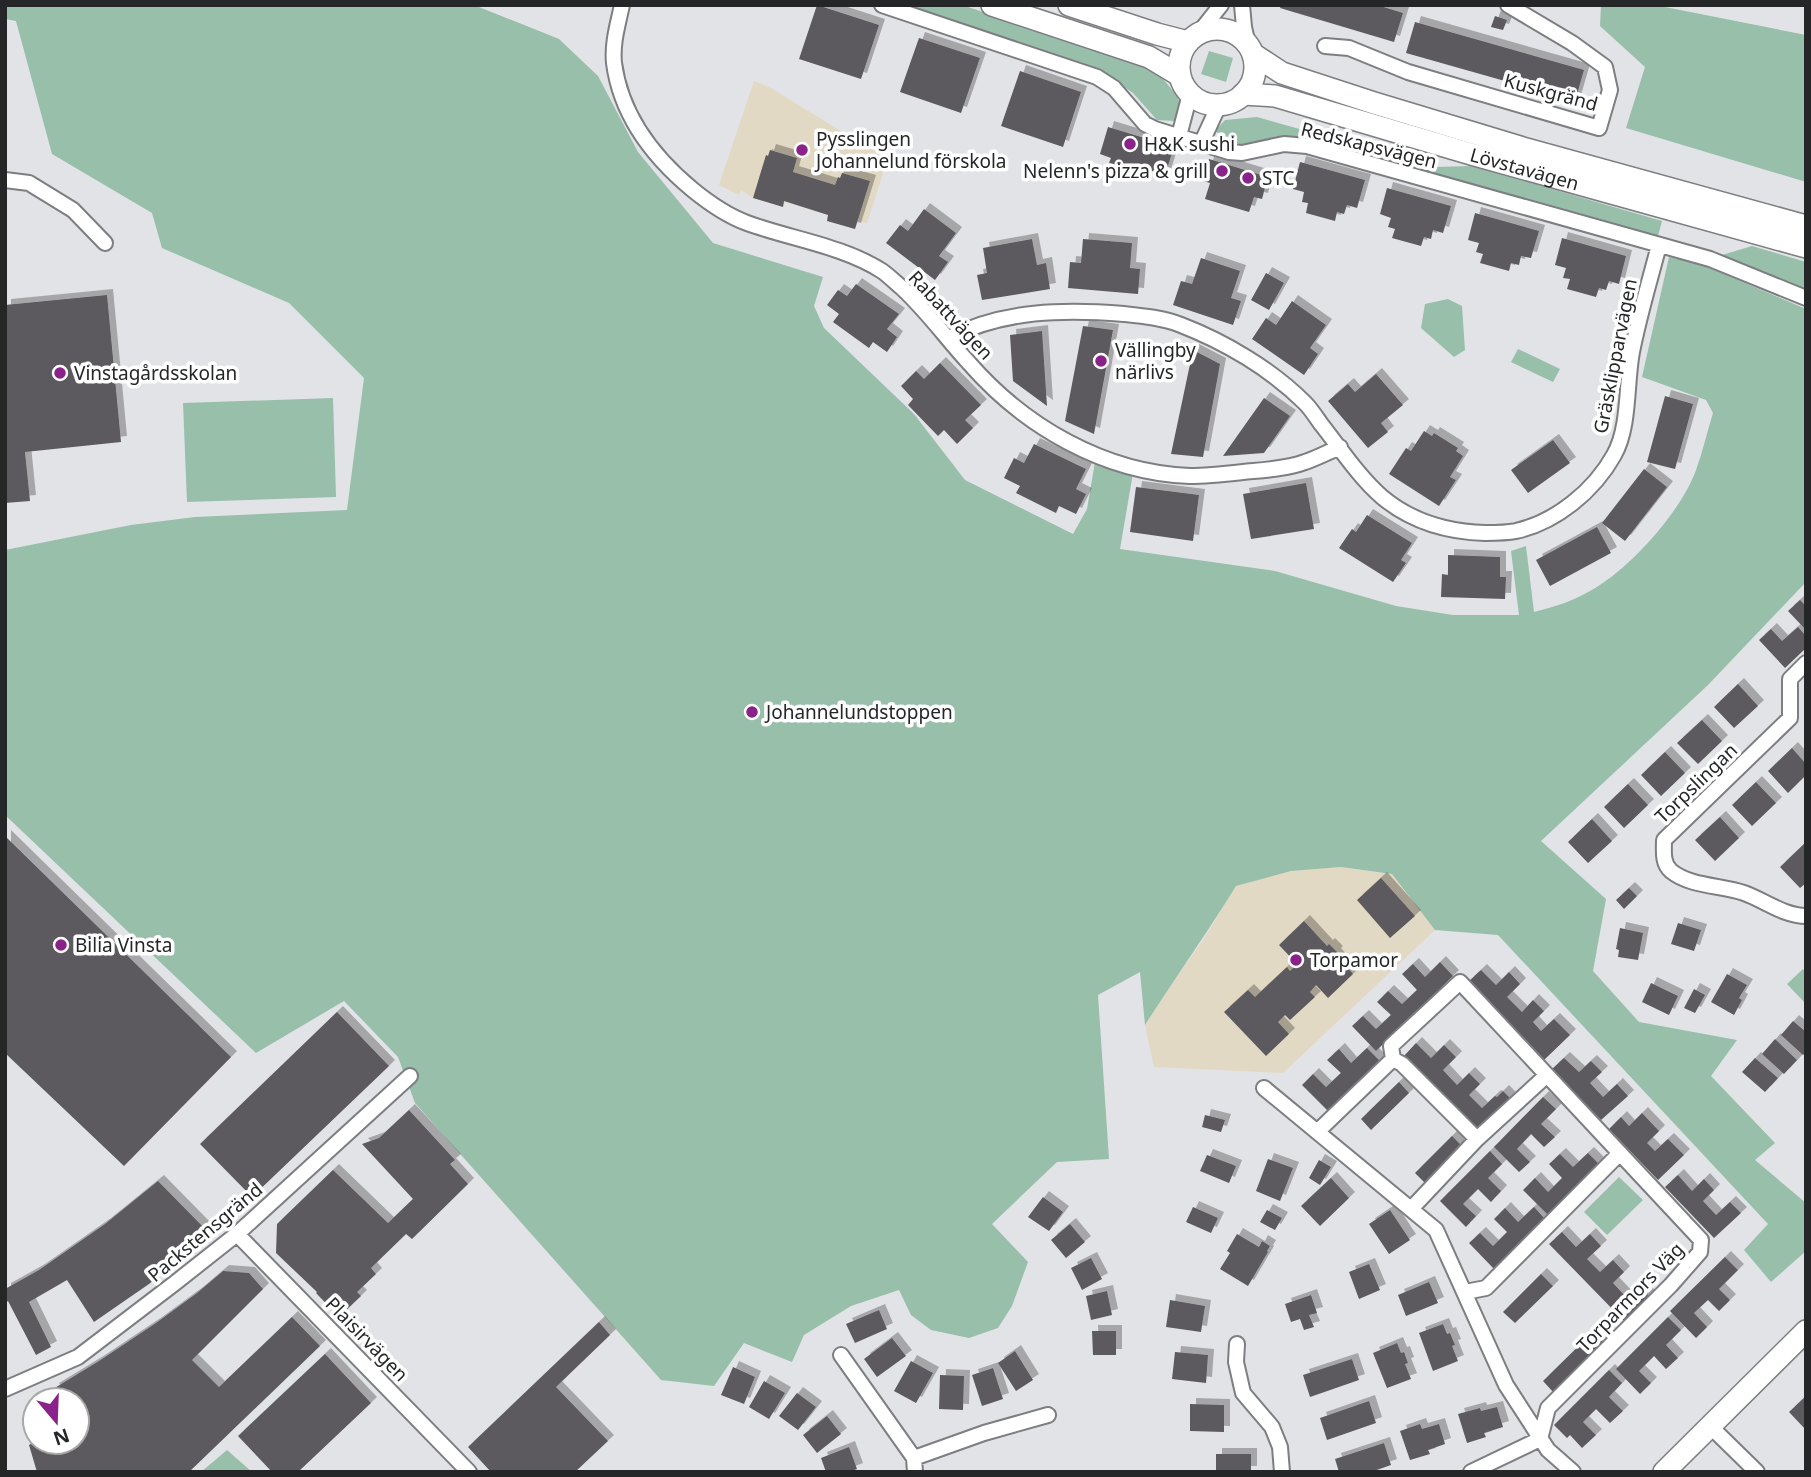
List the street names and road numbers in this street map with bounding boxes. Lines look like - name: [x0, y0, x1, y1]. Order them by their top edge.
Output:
- street label: Kuskgränd: [1501, 67, 1601, 117]
- street label: Redskapsvägen: [1298, 116, 1440, 174]
- street label: Lövstavägen: [1467, 141, 1582, 196]
- street label: Rabattvägen: [903, 265, 999, 365]
- street label: Gräsklipparvägen: [1587, 276, 1643, 436]
- street label: Torpslingan: [1649, 737, 1743, 829]
- street label: Packstensgränd: [142, 1176, 268, 1288]
- street label: Torparmors Väg: [1571, 1236, 1689, 1358]
- street label: Plaisirvägen: [320, 1291, 414, 1387]

